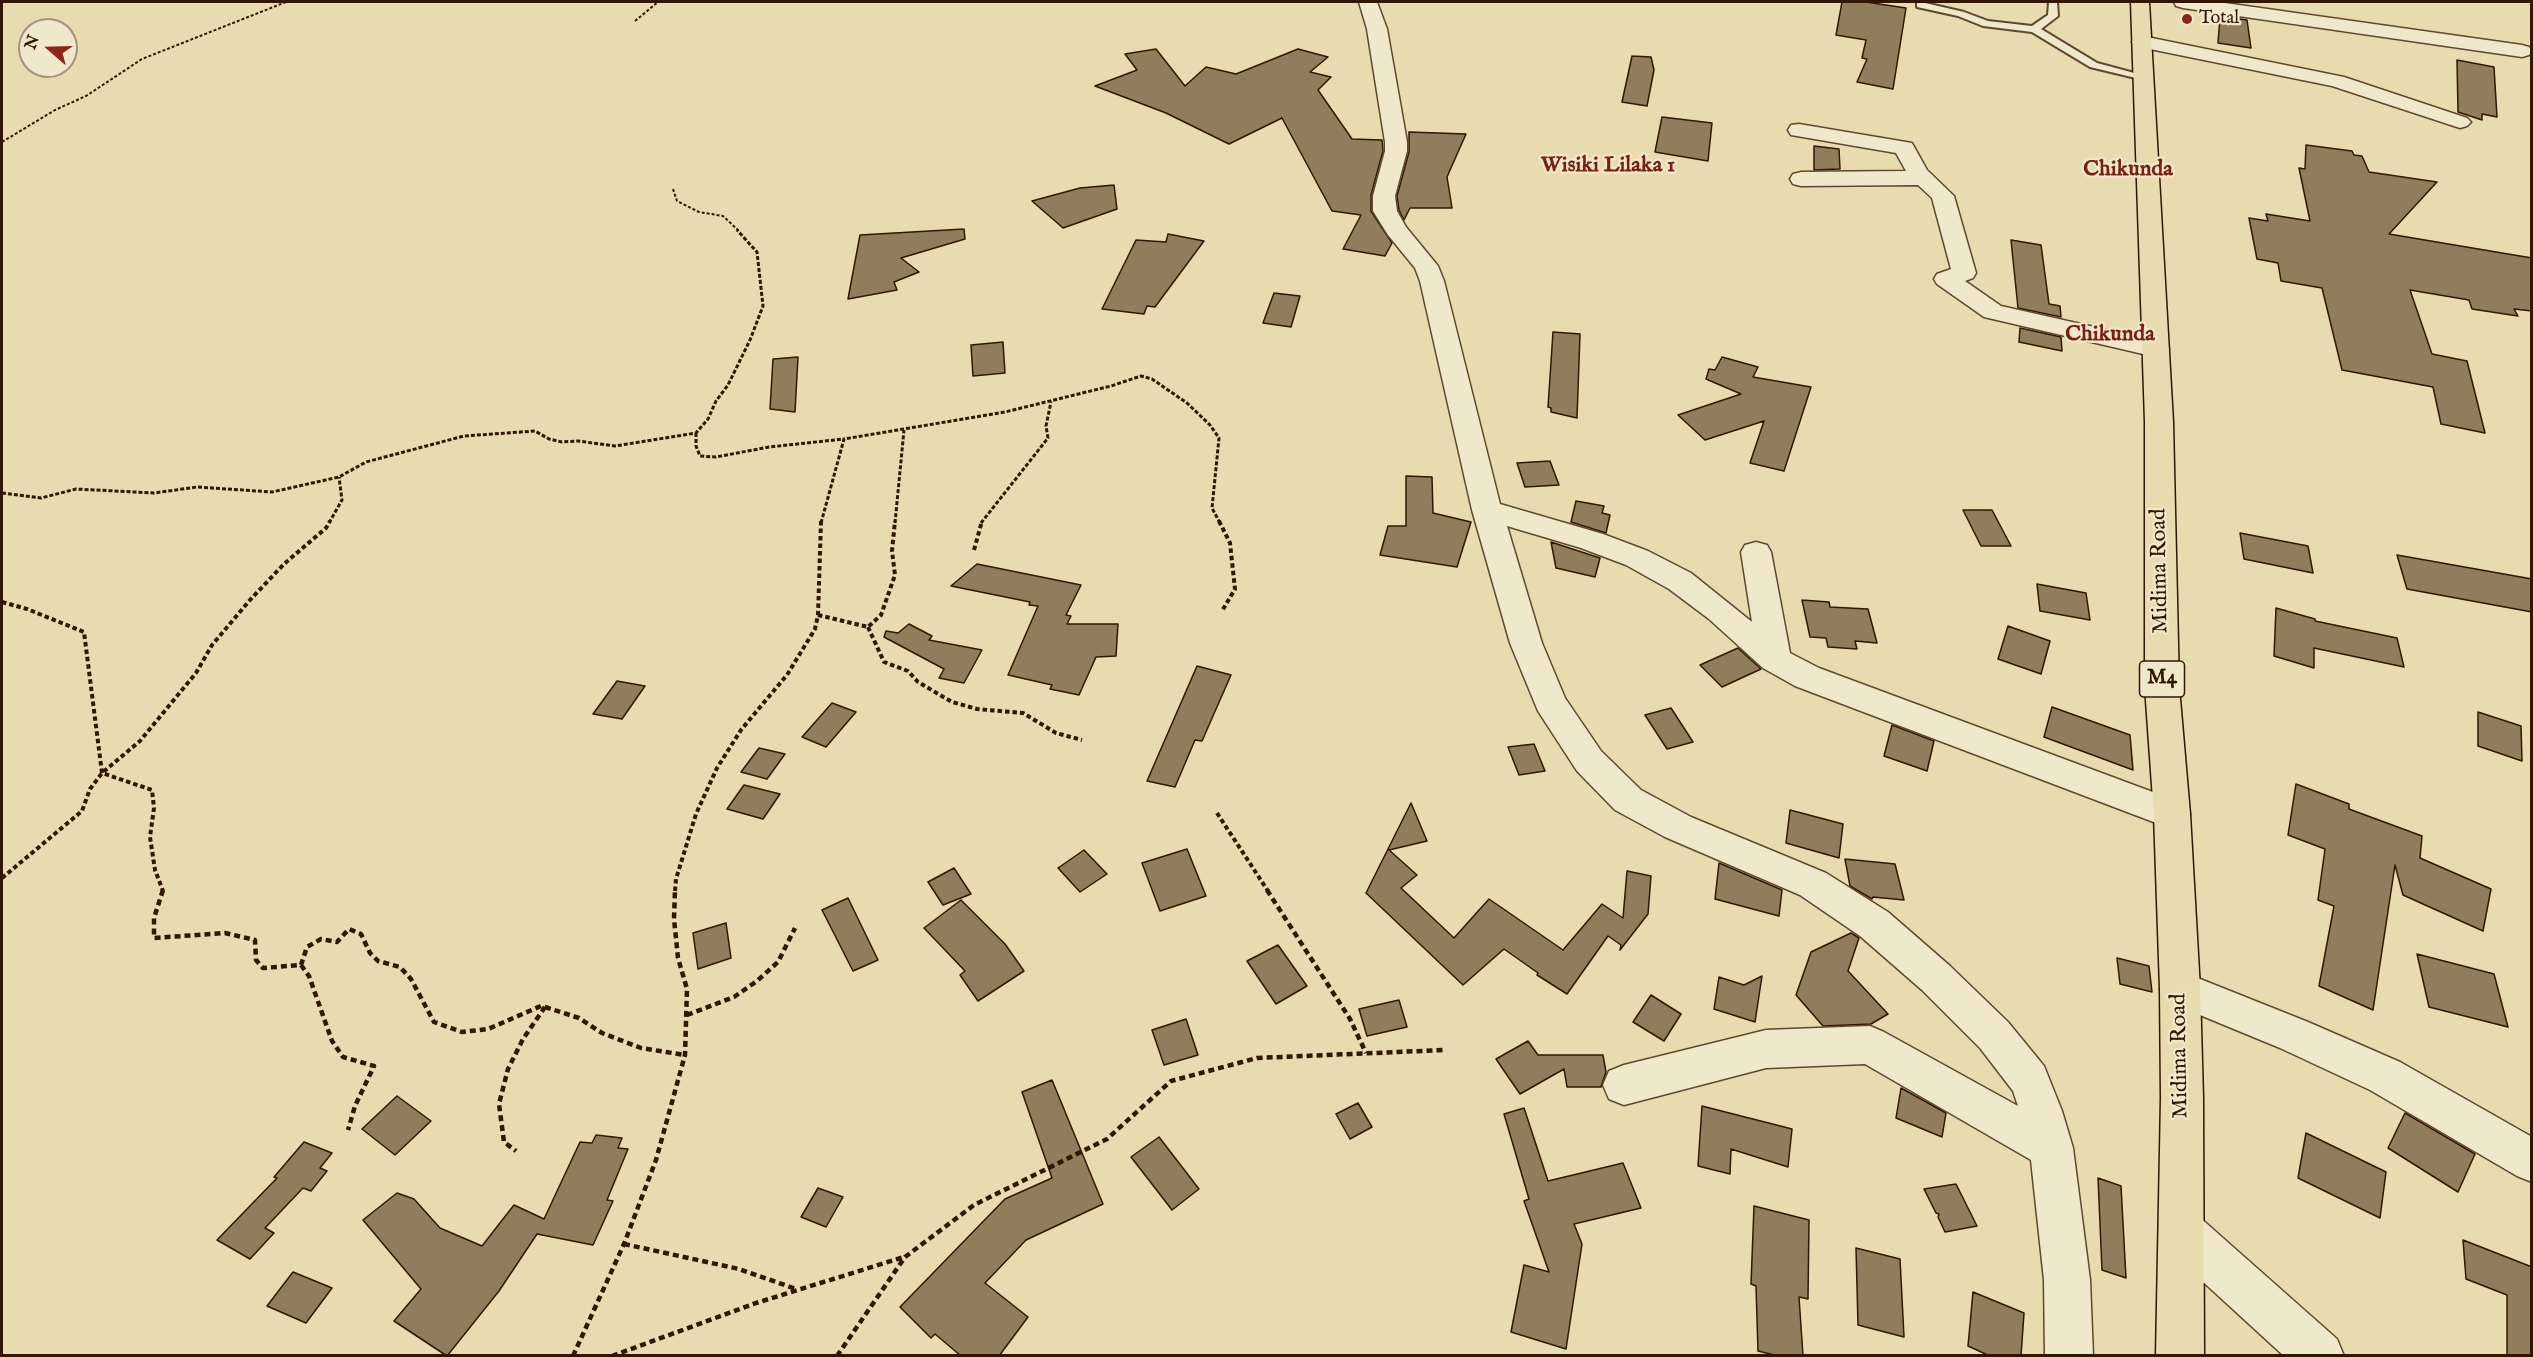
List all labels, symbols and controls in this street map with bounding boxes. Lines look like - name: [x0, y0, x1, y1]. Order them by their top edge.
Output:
- place label: Total: [2199, 8, 2239, 30]
- marker: Total: [2180, 12, 2194, 26]
- north arrow: [18, 18, 78, 78]
- text: N: [21, 33, 45, 52]
- district label: Wisiki Lilaka 1: [1541, 153, 1675, 179]
- district label: Chikunda: [2083, 157, 2173, 183]
- district label: Chikunda: [2065, 322, 2155, 348]
- street label: Midima Road: [2147, 508, 2175, 634]
- road number: M4: [2140, 661, 2184, 697]
- street label: Midima Road: [2167, 993, 2195, 1119]

